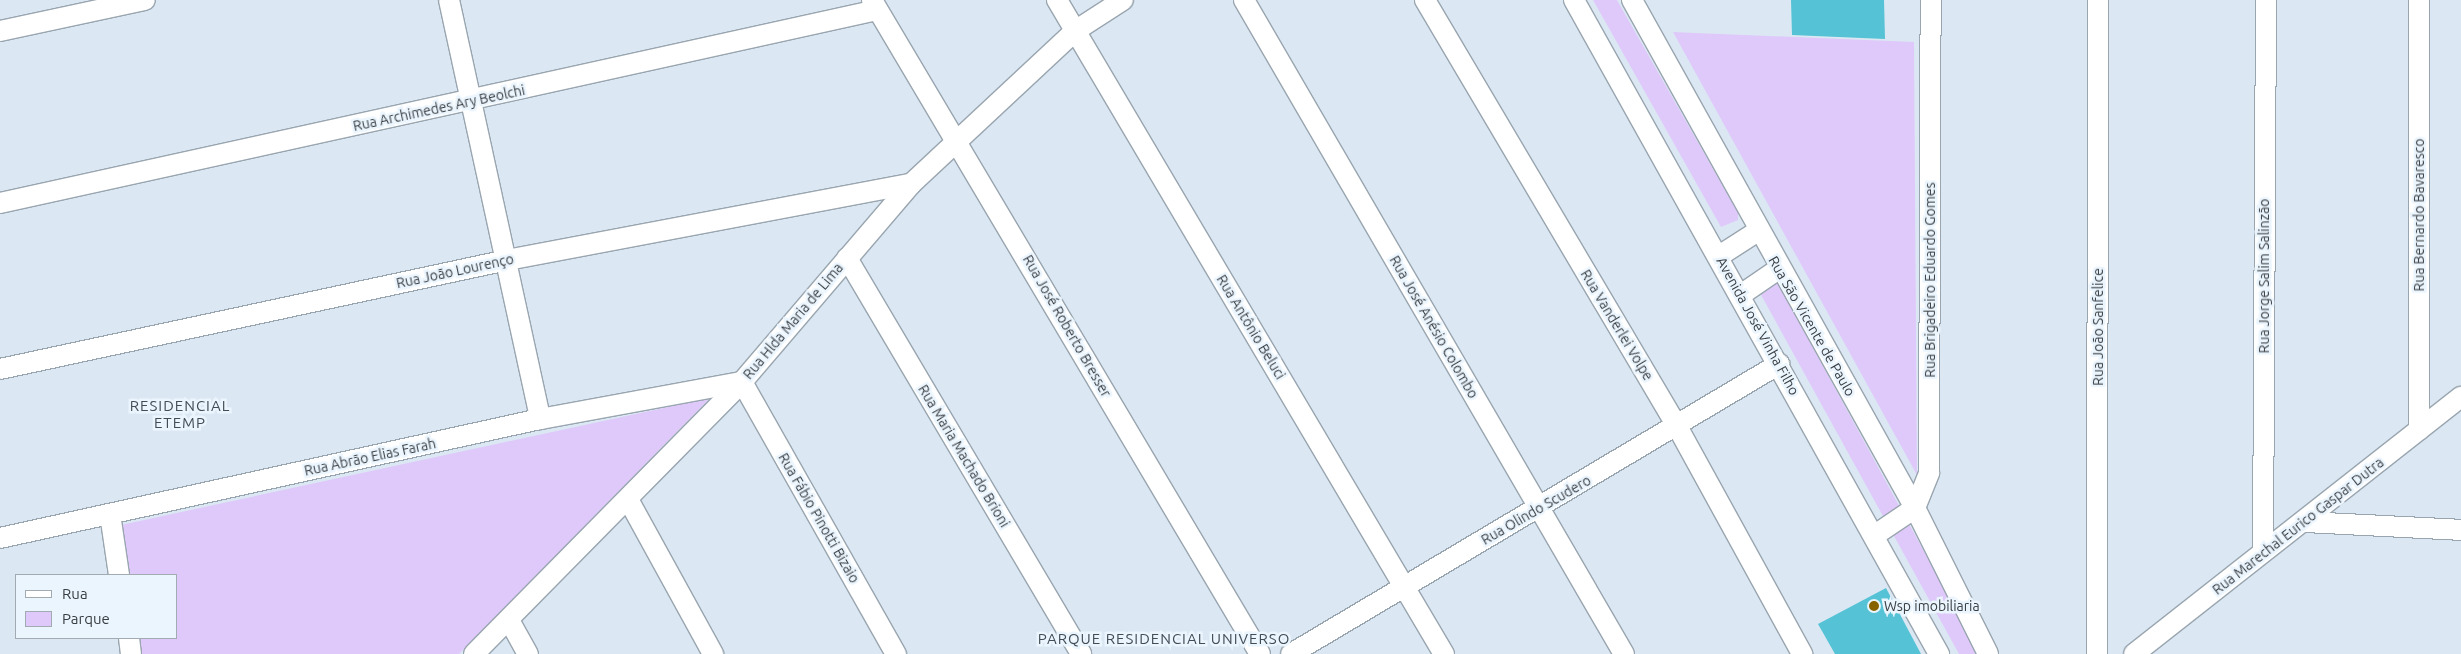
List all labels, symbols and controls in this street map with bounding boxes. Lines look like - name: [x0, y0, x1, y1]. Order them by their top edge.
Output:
- street label: Rua Archimedes Ary Beolchi: [351, 82, 527, 134]
- street label: Rua Bernardo Bavaresco: [2411, 139, 2427, 291]
- street label: Rua Brigadeiro Eduardo Gomes: [1922, 182, 1938, 378]
- street label: Rua Jorge Salim Salinzão: [2256, 199, 2272, 353]
- street label: Rua João Lourenço: [395, 250, 515, 292]
- street label: Rua José Roberto Bresser: [1019, 252, 1115, 400]
- street label: Rua José Anésio Colombo: [1386, 253, 1482, 401]
- street label: Rua São Vicente de Paulo: [1765, 253, 1859, 399]
- street label: Avenida José Vinha Filho: [1713, 254, 1803, 398]
- street label: Rua Hlda Maria de Lima: [739, 259, 847, 383]
- street label: Rua Vanderlei Volpe: [1577, 267, 1657, 383]
- street label: Rua João Sanfelice: [2090, 268, 2106, 386]
- street label: Rua Antônio Beluci: [1213, 272, 1289, 382]
- street label: Rua Maria Machado Brioni: [915, 382, 1013, 530]
- district label: RESIDENCIAL ETEMP: [128, 396, 232, 431]
- street label: Rua Abrão Elias Farah: [303, 435, 437, 479]
- street label: Rua Fábio Pinotti Bizaio: [775, 450, 863, 586]
- street label: Rua Marechal Eurico Gaspar Dutra: [2209, 454, 2387, 598]
- street label: Rua Olindo Scudero: [1478, 472, 1594, 548]
- legend: [15, 574, 178, 639]
- text: Rua: [62, 585, 88, 602]
- place label: Wsp imobiliaria: [1884, 598, 1980, 614]
- marker: Wsp imobiliaria: [1868, 600, 1880, 612]
- text: Parque: [62, 610, 110, 627]
- district label: PARQUE RESIDENCIAL UNIVERSO: [1034, 630, 1294, 648]

